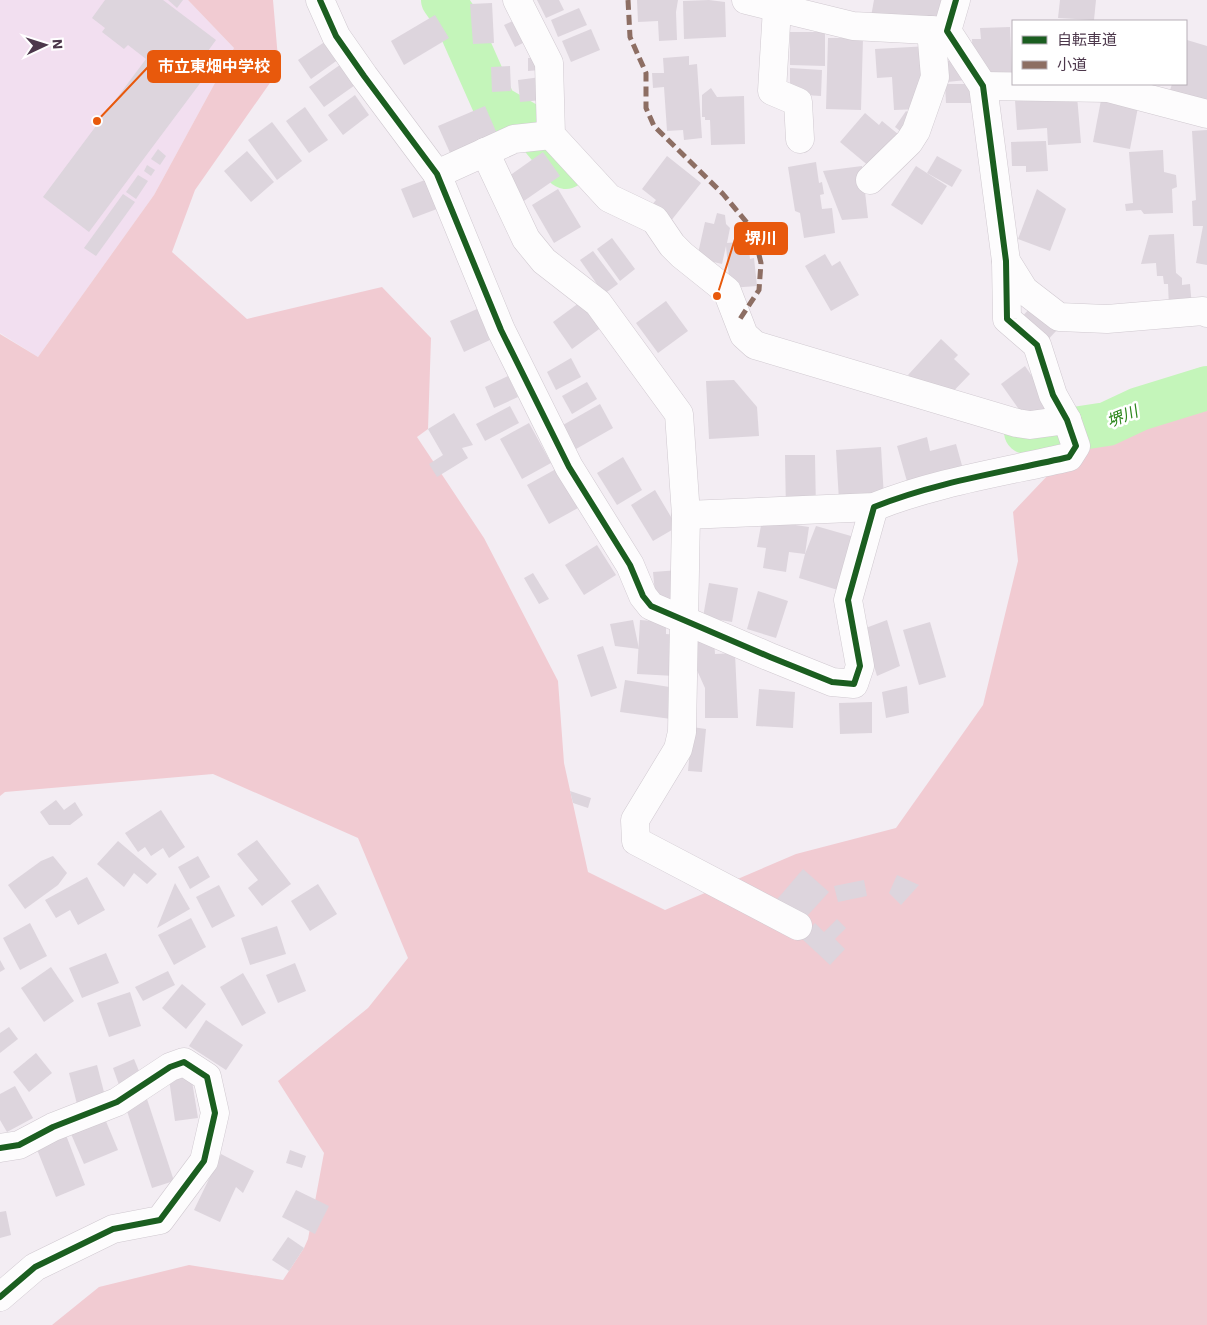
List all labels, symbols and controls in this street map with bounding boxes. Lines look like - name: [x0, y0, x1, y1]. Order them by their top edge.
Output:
- north arrow: [20, 20, 70, 70]
- legend: [1012, 20, 1187, 85]
- text: 自転車道: [1057, 31, 1117, 49]
- text: N: [50, 38, 66, 50]
- callout: 市立東畑中学校: [148, 51, 280, 82]
- text: 小道: [1057, 56, 1087, 74]
- text: 市立東畑中学校: [158, 57, 270, 76]
- callout: 堺川: [735, 223, 787, 254]
- text: 堺川: [745, 229, 777, 248]
- water label: 堺川: [1104, 401, 1142, 431]

